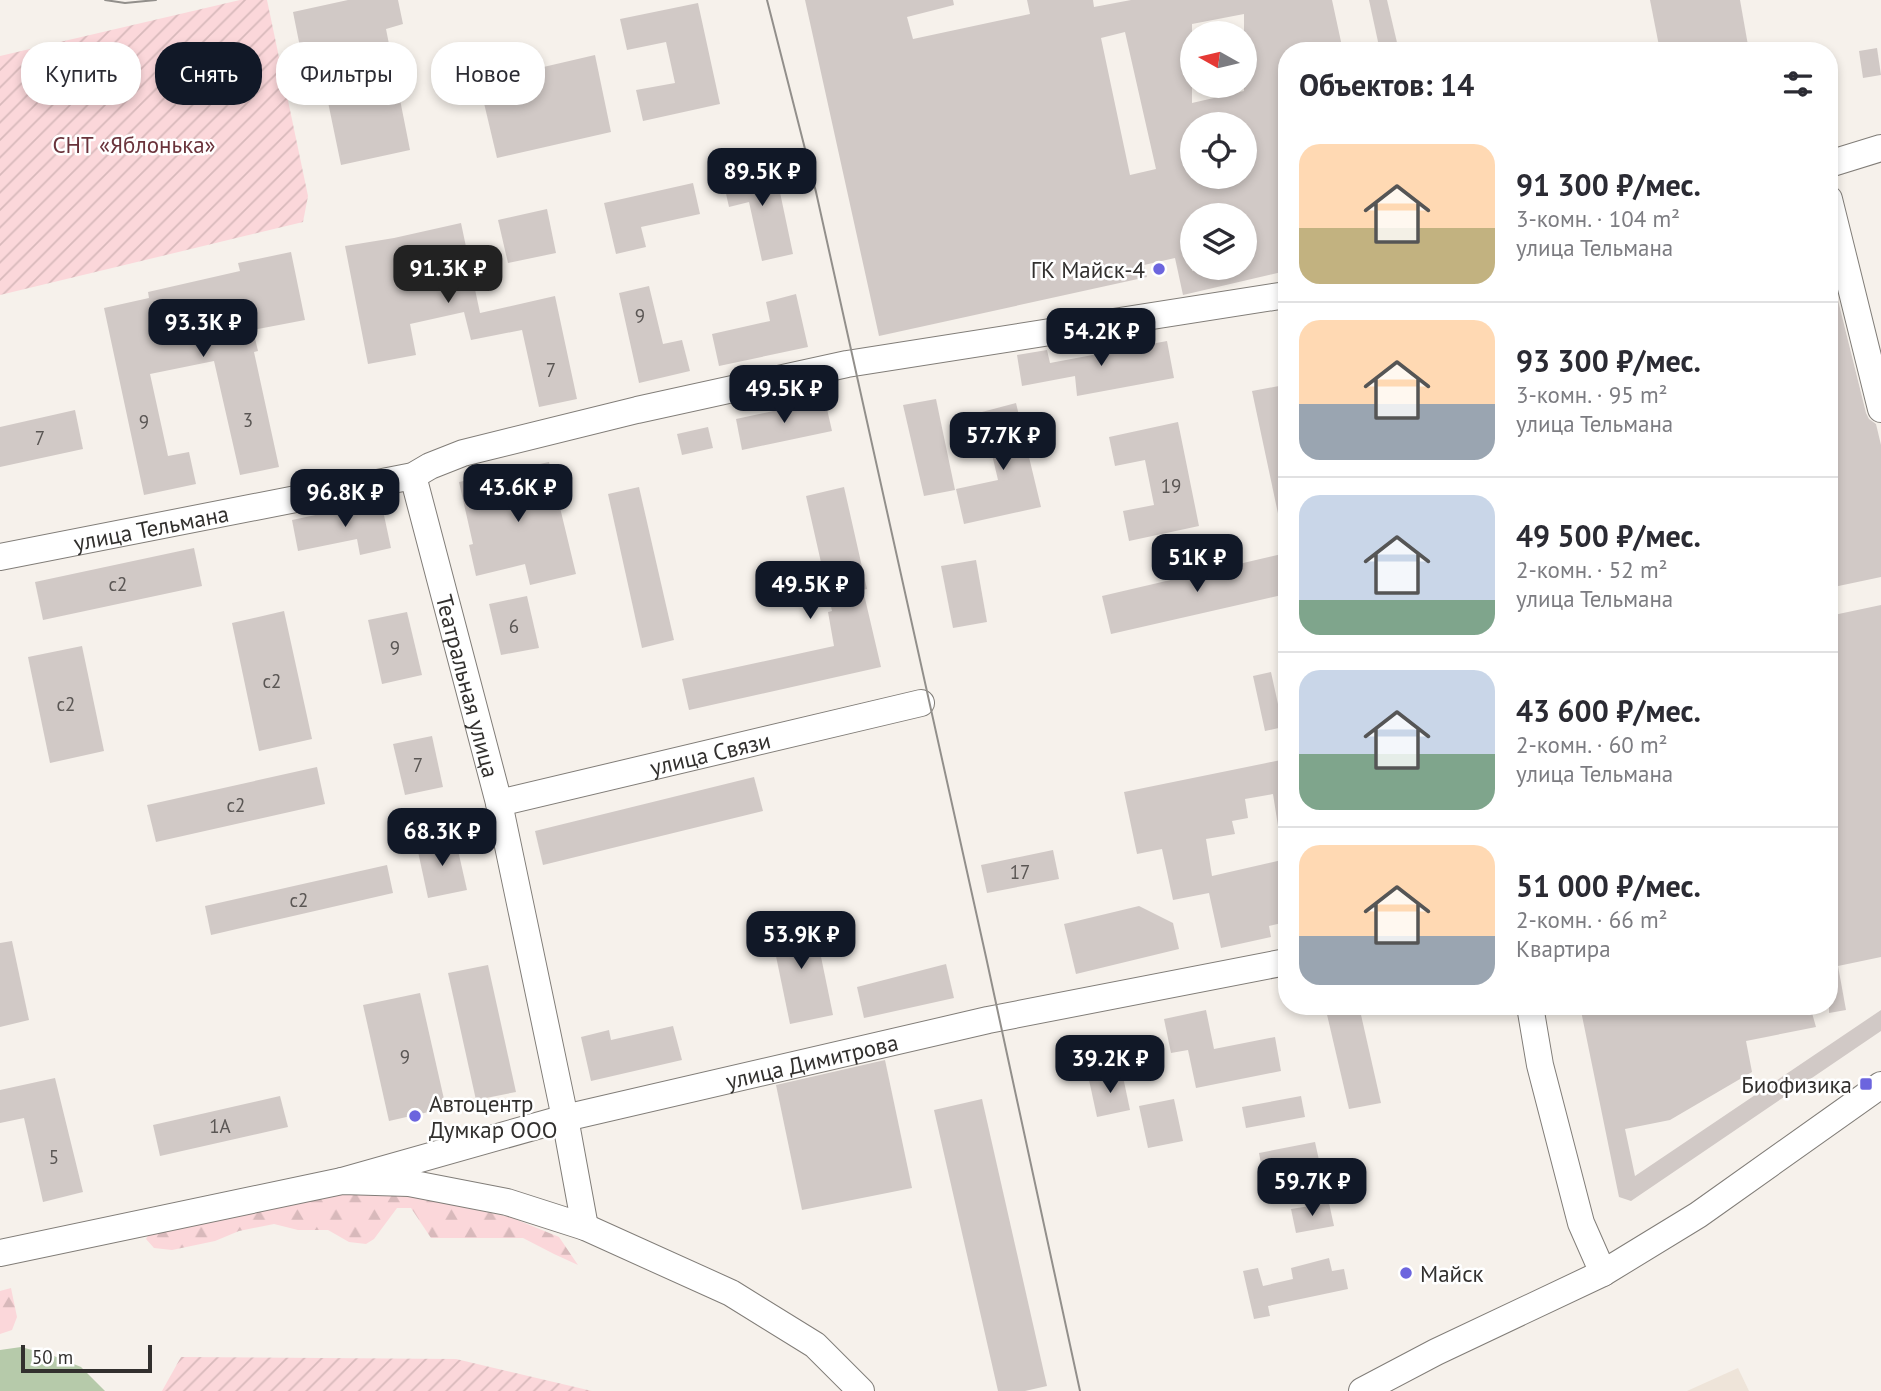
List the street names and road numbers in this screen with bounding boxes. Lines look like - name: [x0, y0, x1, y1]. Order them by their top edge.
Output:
- street label: улица Тельмана: [71, 498, 231, 557]
- street label: Театральная улица: [430, 591, 506, 780]
- street label: улица Связи: [647, 725, 773, 781]
- street label: улица Димитрова: [723, 1027, 901, 1095]

